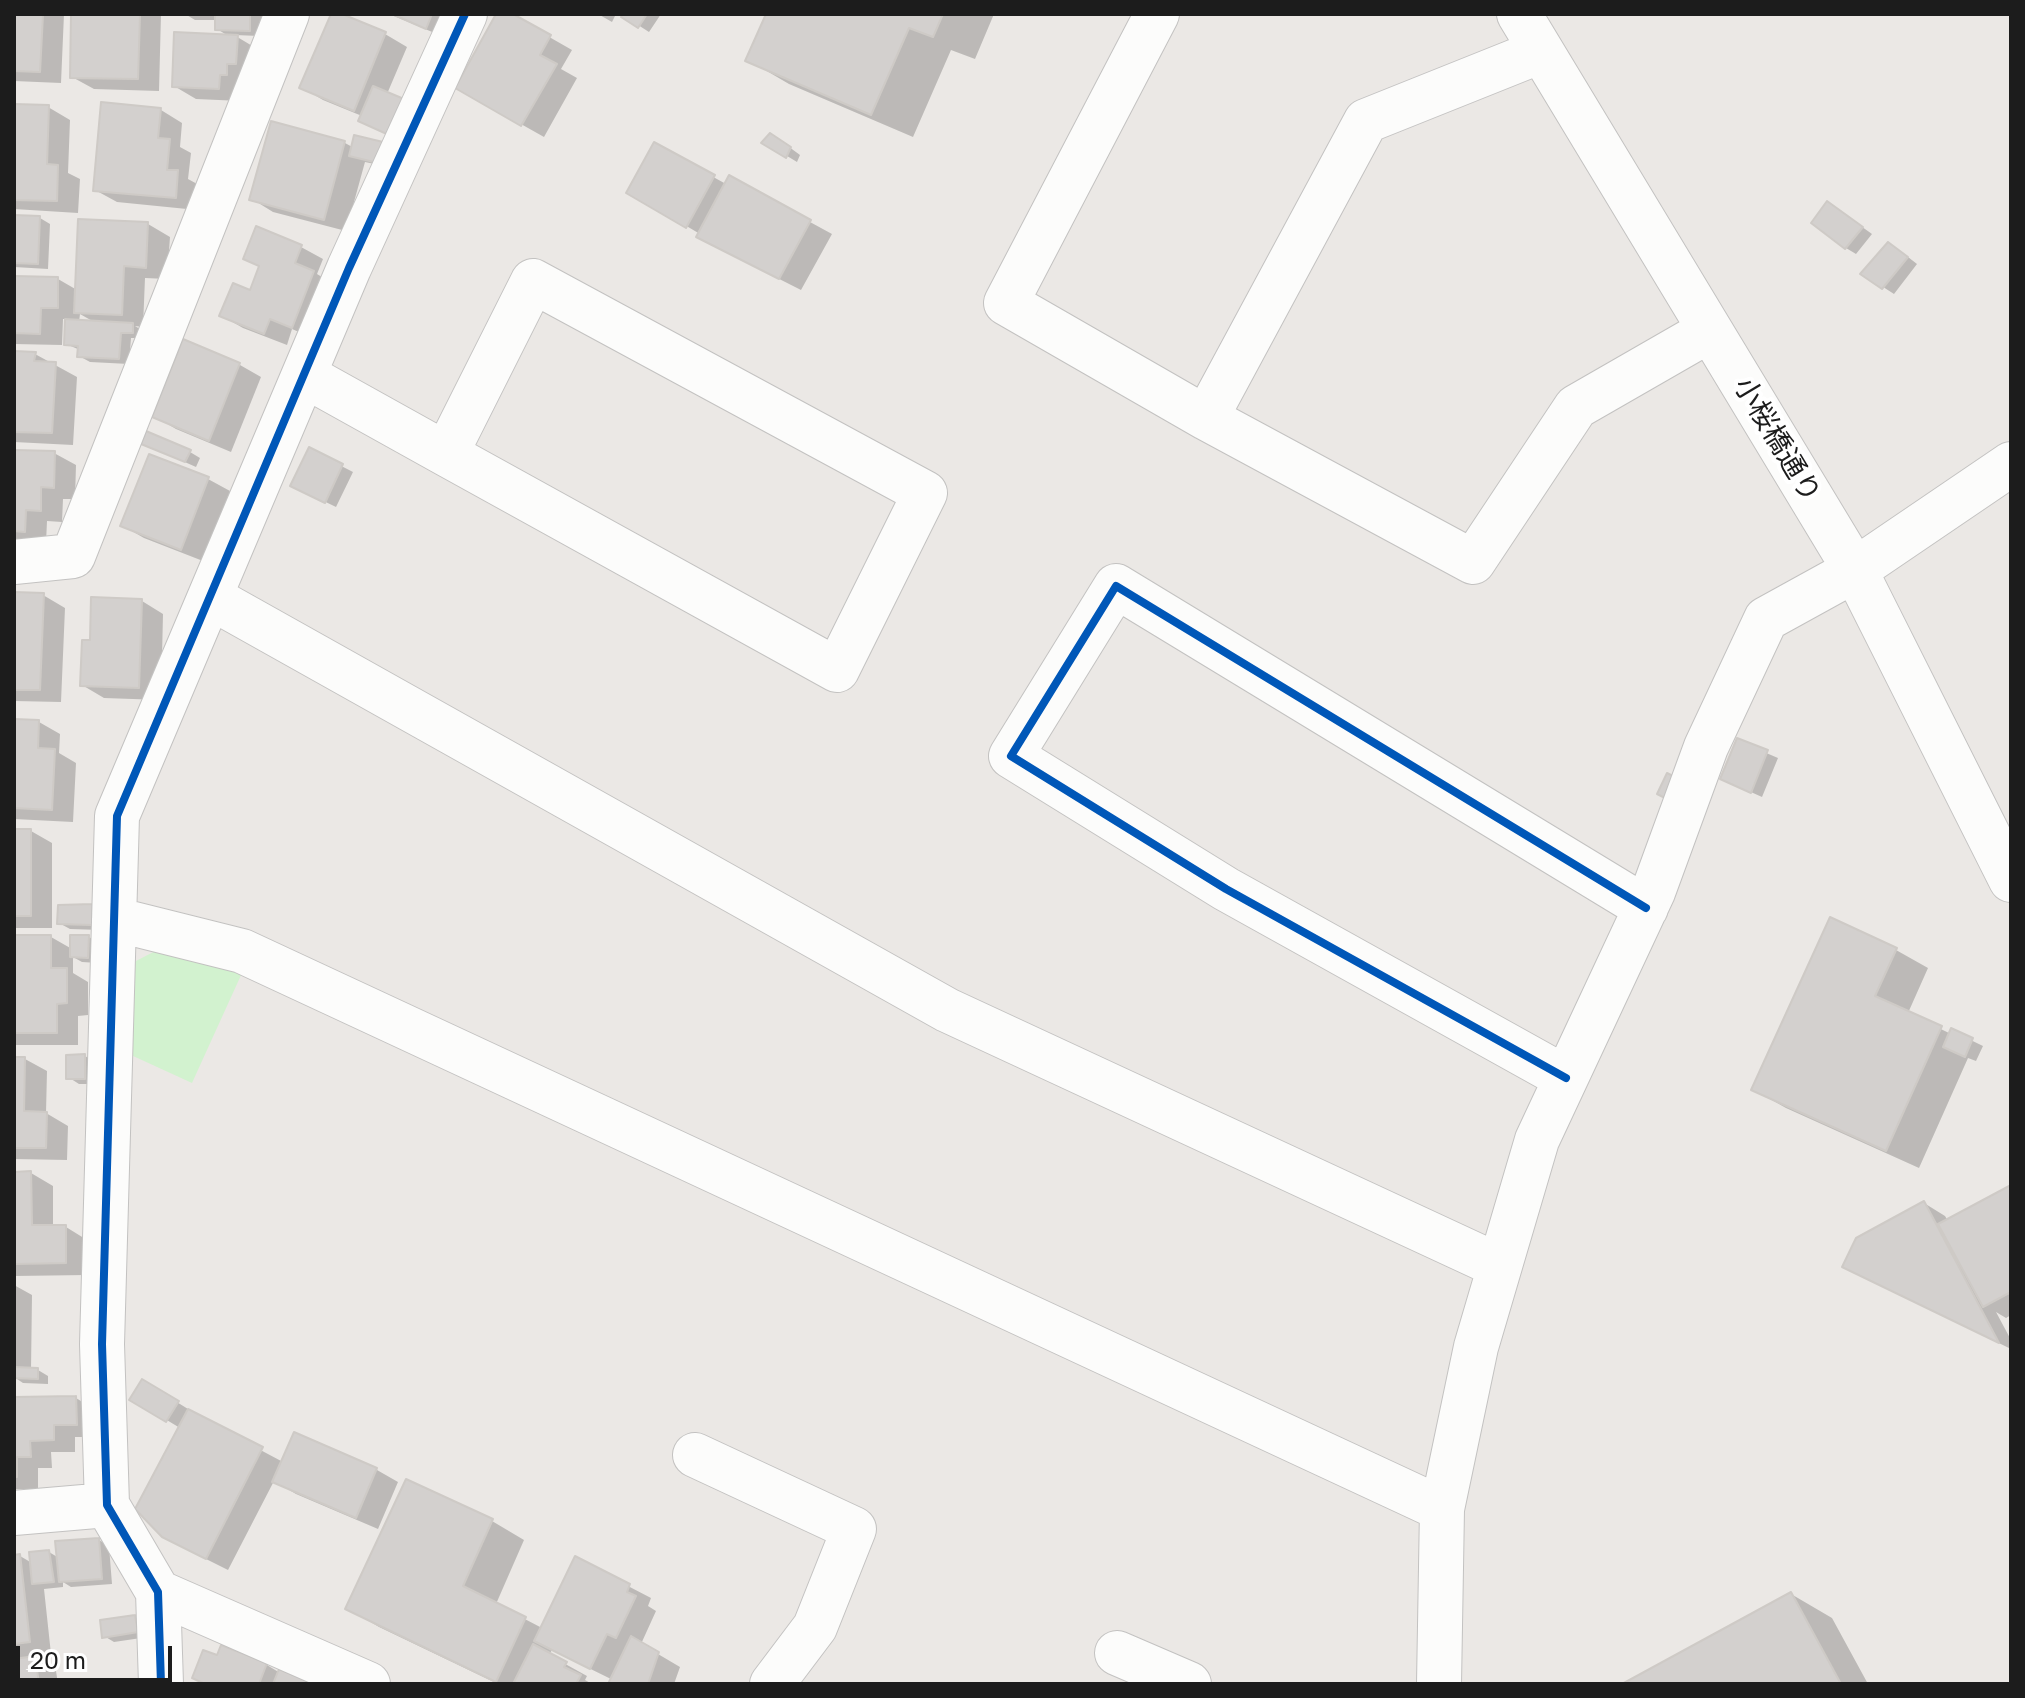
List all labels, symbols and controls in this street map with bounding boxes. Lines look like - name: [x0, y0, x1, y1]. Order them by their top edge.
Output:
- street label: 小桜橋通り: [1727, 371, 1827, 509]
- scale bar: [20, 1630, 176, 1680]
- text: 20 m: [30, 1645, 86, 1674]

